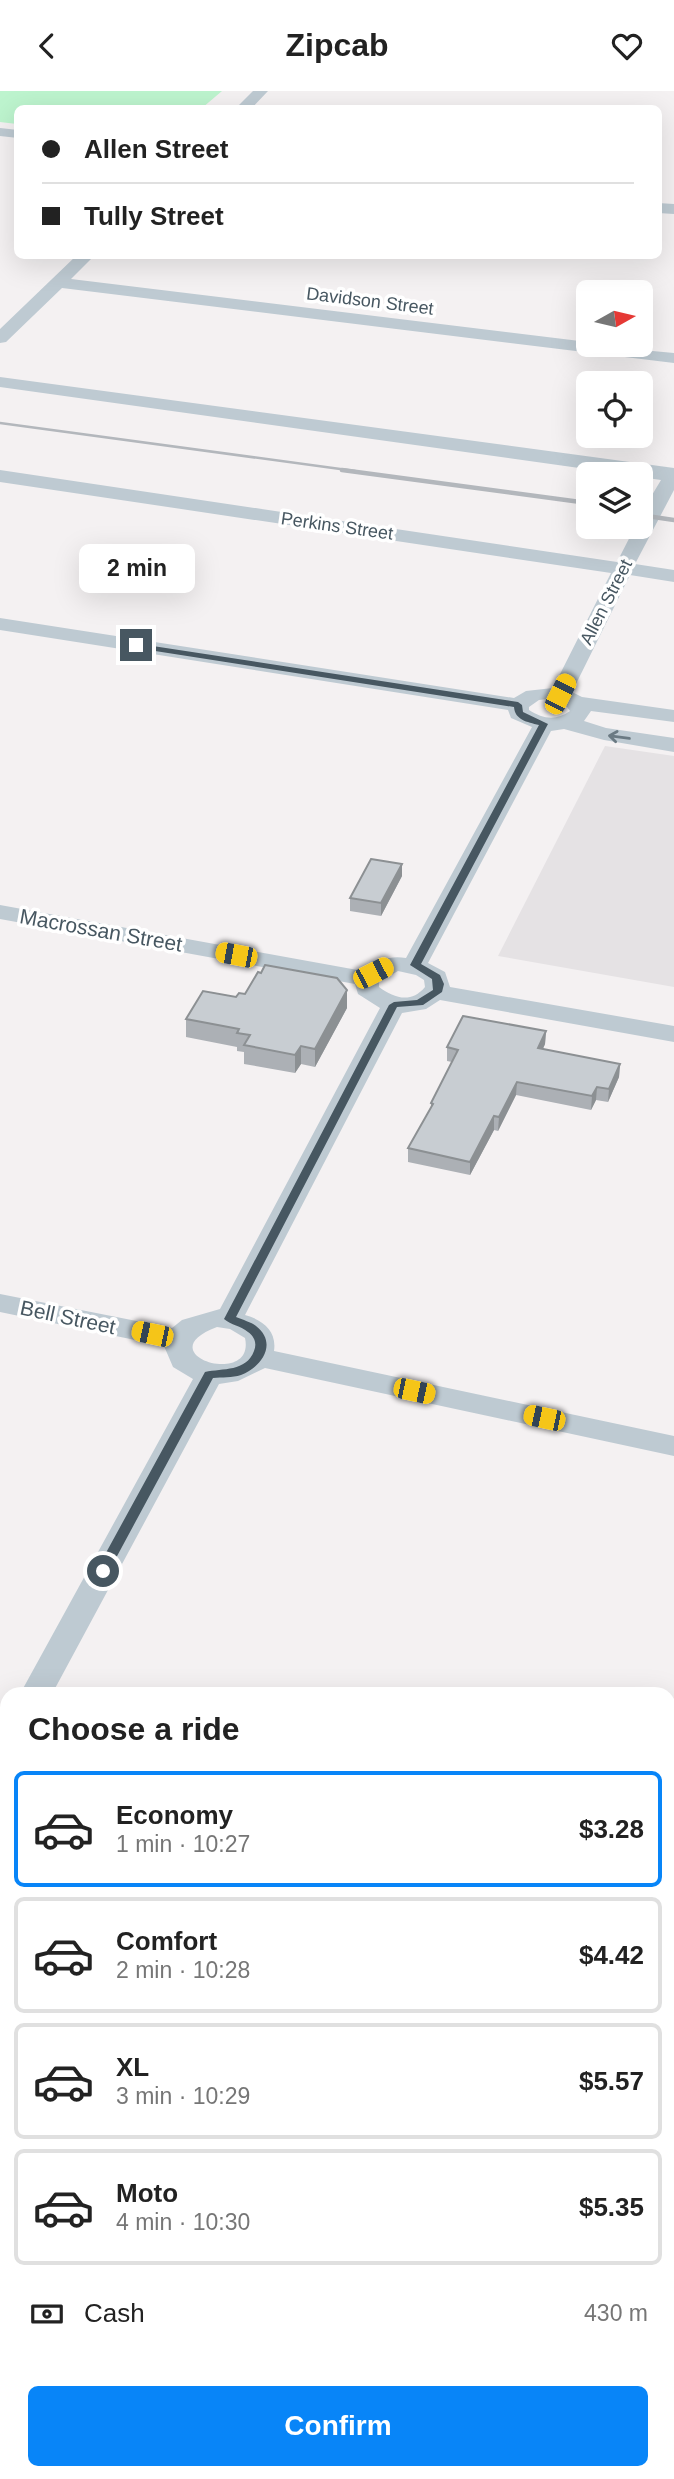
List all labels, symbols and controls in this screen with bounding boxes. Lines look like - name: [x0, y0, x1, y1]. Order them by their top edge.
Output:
- icon: back: [28, 27, 66, 65]
- text: Zipcab: [285, 27, 389, 63]
- icon: heart: [608, 27, 646, 65]
- text: Allen Street: [84, 134, 229, 164]
- text: Tully Street: [84, 201, 224, 231]
- north arrow: [576, 280, 653, 357]
- map controls: [576, 280, 653, 539]
- street label: Davidson Street: [305, 283, 435, 319]
- button: locate: [576, 371, 653, 448]
- button: layers: [576, 462, 653, 539]
- street label: Perkins Street: [280, 508, 394, 544]
- callout: 2 min: [78, 543, 194, 593]
- text: 2 min: [107, 555, 167, 581]
- street label: Allen Street: [576, 556, 636, 648]
- route end: [120, 629, 152, 661]
- car: [542, 671, 579, 717]
- one-way arrow: [608, 730, 631, 743]
- street label: Macrossan Street: [18, 904, 184, 956]
- car: [214, 941, 259, 969]
- car: [350, 954, 397, 992]
- street label: Bell Street: [18, 1296, 118, 1338]
- car: [130, 1319, 175, 1349]
- car: [392, 1376, 437, 1406]
- car: [522, 1403, 567, 1433]
- route start: [87, 1555, 119, 1587]
- text: Choose a ride: [28, 1711, 240, 1747]
- icon: car: [32, 1798, 95, 1861]
- text: Economy: [116, 1800, 233, 1830]
- text: $3.28: [579, 1814, 644, 1844]
- text: 1 min · 10:27: [116, 1831, 250, 1857]
- icon: car: [32, 1924, 95, 1987]
- text: Comfort: [116, 1926, 217, 1956]
- text: $4.42: [579, 1940, 644, 1970]
- text: 2 min · 10:28: [116, 1957, 250, 1983]
- icon: car: [32, 2050, 95, 2113]
- text: XL: [116, 2052, 149, 2082]
- text: $5.57: [579, 2066, 644, 2096]
- text: 3 min · 10:29: [116, 2083, 250, 2109]
- icon: car: [32, 2176, 95, 2239]
- text: Moto: [116, 2178, 178, 2208]
- text: $5.35: [579, 2192, 644, 2222]
- text: 4 min · 10:30: [116, 2209, 250, 2235]
- icon: cash: [28, 2295, 66, 2333]
- text: Cash: [84, 2298, 145, 2328]
- text: 430 m: [584, 2300, 648, 2326]
- button: Confirm: [28, 2386, 648, 2466]

